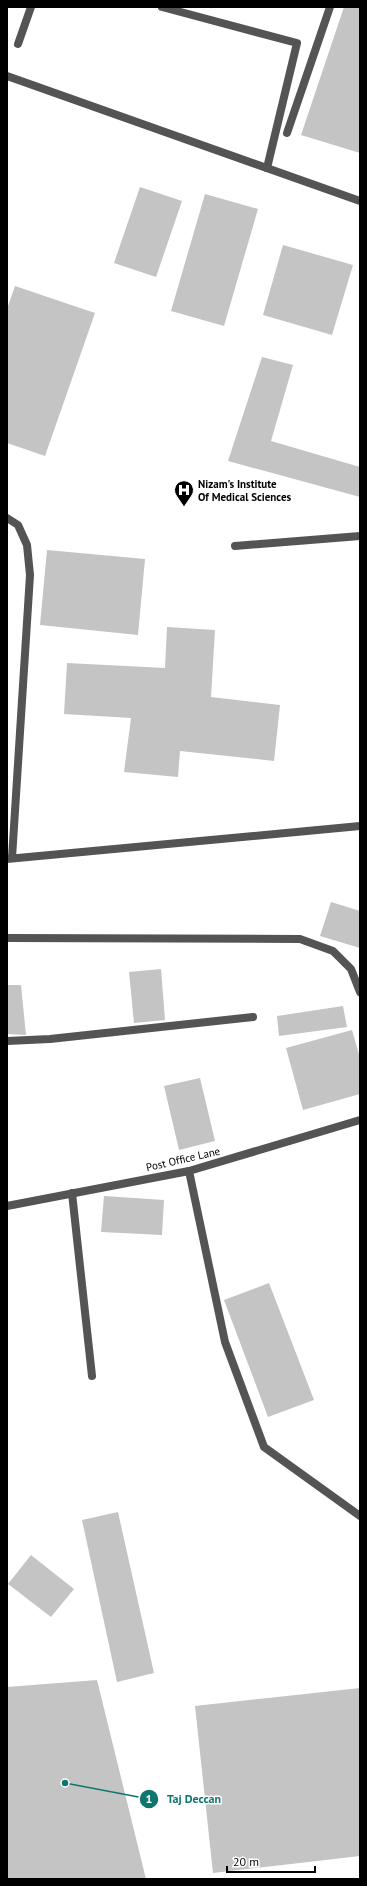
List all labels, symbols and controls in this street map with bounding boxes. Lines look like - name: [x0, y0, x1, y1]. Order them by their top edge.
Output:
- place label: Nizam's Institute Of Medical Sciences: [198, 477, 291, 504]
- hospital icon: Nizam's Institute Of Medical Sciences: [173, 479, 195, 507]
- street label: Post Office Lane: [145, 1144, 222, 1174]
- callout: Taj Deccan: [139, 1787, 229, 1811]
- text: 1: [146, 1791, 152, 1806]
- text: Taj Deccan: [167, 1791, 221, 1806]
- scale bar: [227, 1848, 315, 1874]
- text: 20 m: [233, 1854, 259, 1869]

